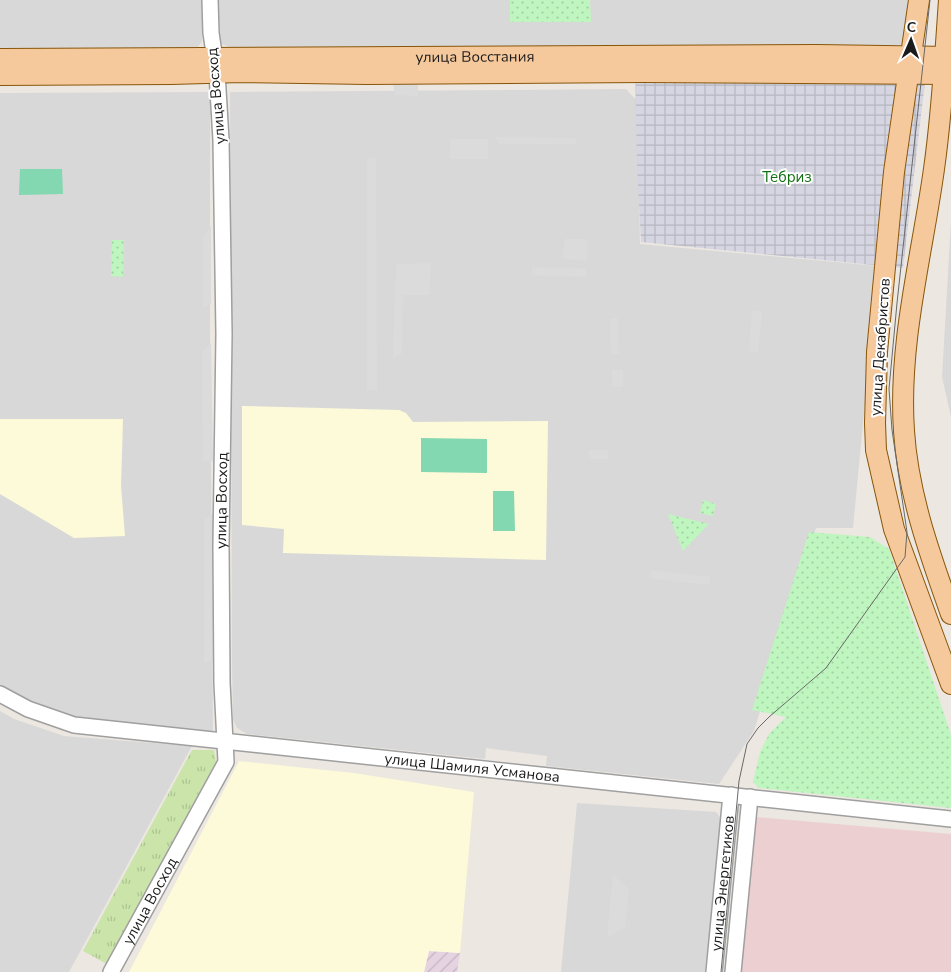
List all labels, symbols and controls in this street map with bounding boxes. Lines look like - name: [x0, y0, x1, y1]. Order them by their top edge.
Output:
- north arrow: [886, 15, 936, 65]
- text: С: [906, 18, 917, 37]
- street label: улица Восстания: [415, 46, 535, 67]
- street label: улица Восход: [202, 47, 230, 145]
- park label: Тебриз: [762, 167, 812, 187]
- street label: улица Декабристов: [865, 277, 895, 417]
- street label: улица Восход: [211, 452, 232, 549]
- street label: улица Шамиля Усманова: [384, 748, 561, 787]
- street label: улица Энергетиков: [706, 815, 739, 952]
- street label: улица Восход: [118, 854, 182, 948]

